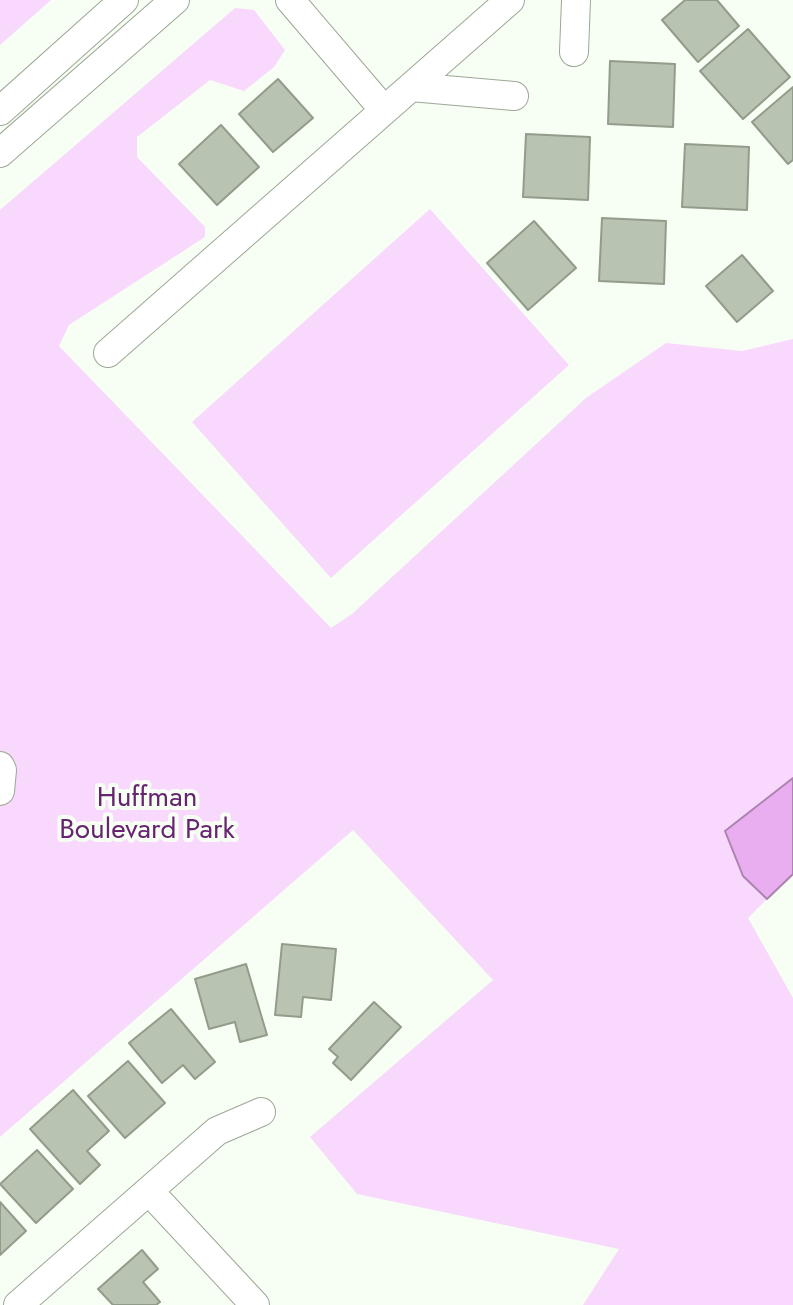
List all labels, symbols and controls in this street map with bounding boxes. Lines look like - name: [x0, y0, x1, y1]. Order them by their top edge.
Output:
- park label: Huffman Boulevard Park: [59, 782, 235, 848]

